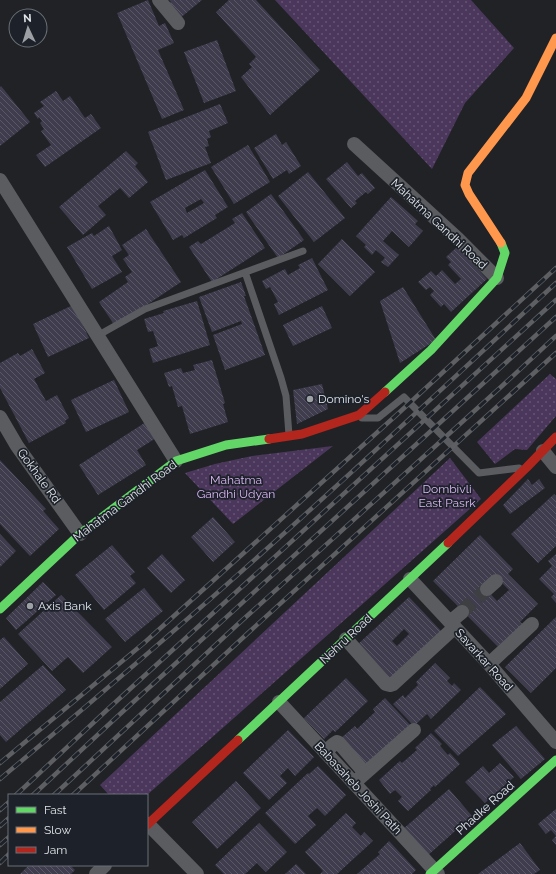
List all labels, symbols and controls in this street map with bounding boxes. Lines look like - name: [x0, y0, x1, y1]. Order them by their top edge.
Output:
- north arrow: [8, 8, 48, 48]
- text: N: [23, 12, 32, 25]
- street label: Mahatma Gandhi Road: [388, 176, 490, 272]
- place label: Domino's: [318, 392, 370, 406]
- marker: Domino's: [305, 394, 315, 404]
- street label: Gokhale Rd: [14, 446, 64, 506]
- street label: Mahatma Gandhi Road: [70, 457, 180, 545]
- park label: Mahatma Gandhi Udyan: [197, 473, 275, 501]
- park label: Dombivli East Pasrk: [419, 482, 476, 510]
- place label: Axis Bank: [38, 599, 92, 613]
- marker: Axis Bank: [25, 601, 35, 611]
- street label: Nehru Road: [317, 611, 375, 667]
- street label: Savarkar Road: [452, 626, 516, 694]
- street label: Babasaheb Joshi Path: [312, 739, 404, 837]
- street label: Phadke Road: [453, 778, 517, 838]
- legend: [8, 794, 148, 866]
- text: Fast: [44, 803, 67, 817]
- text: Slow: [44, 823, 71, 837]
- text: Jam: [44, 843, 67, 857]

